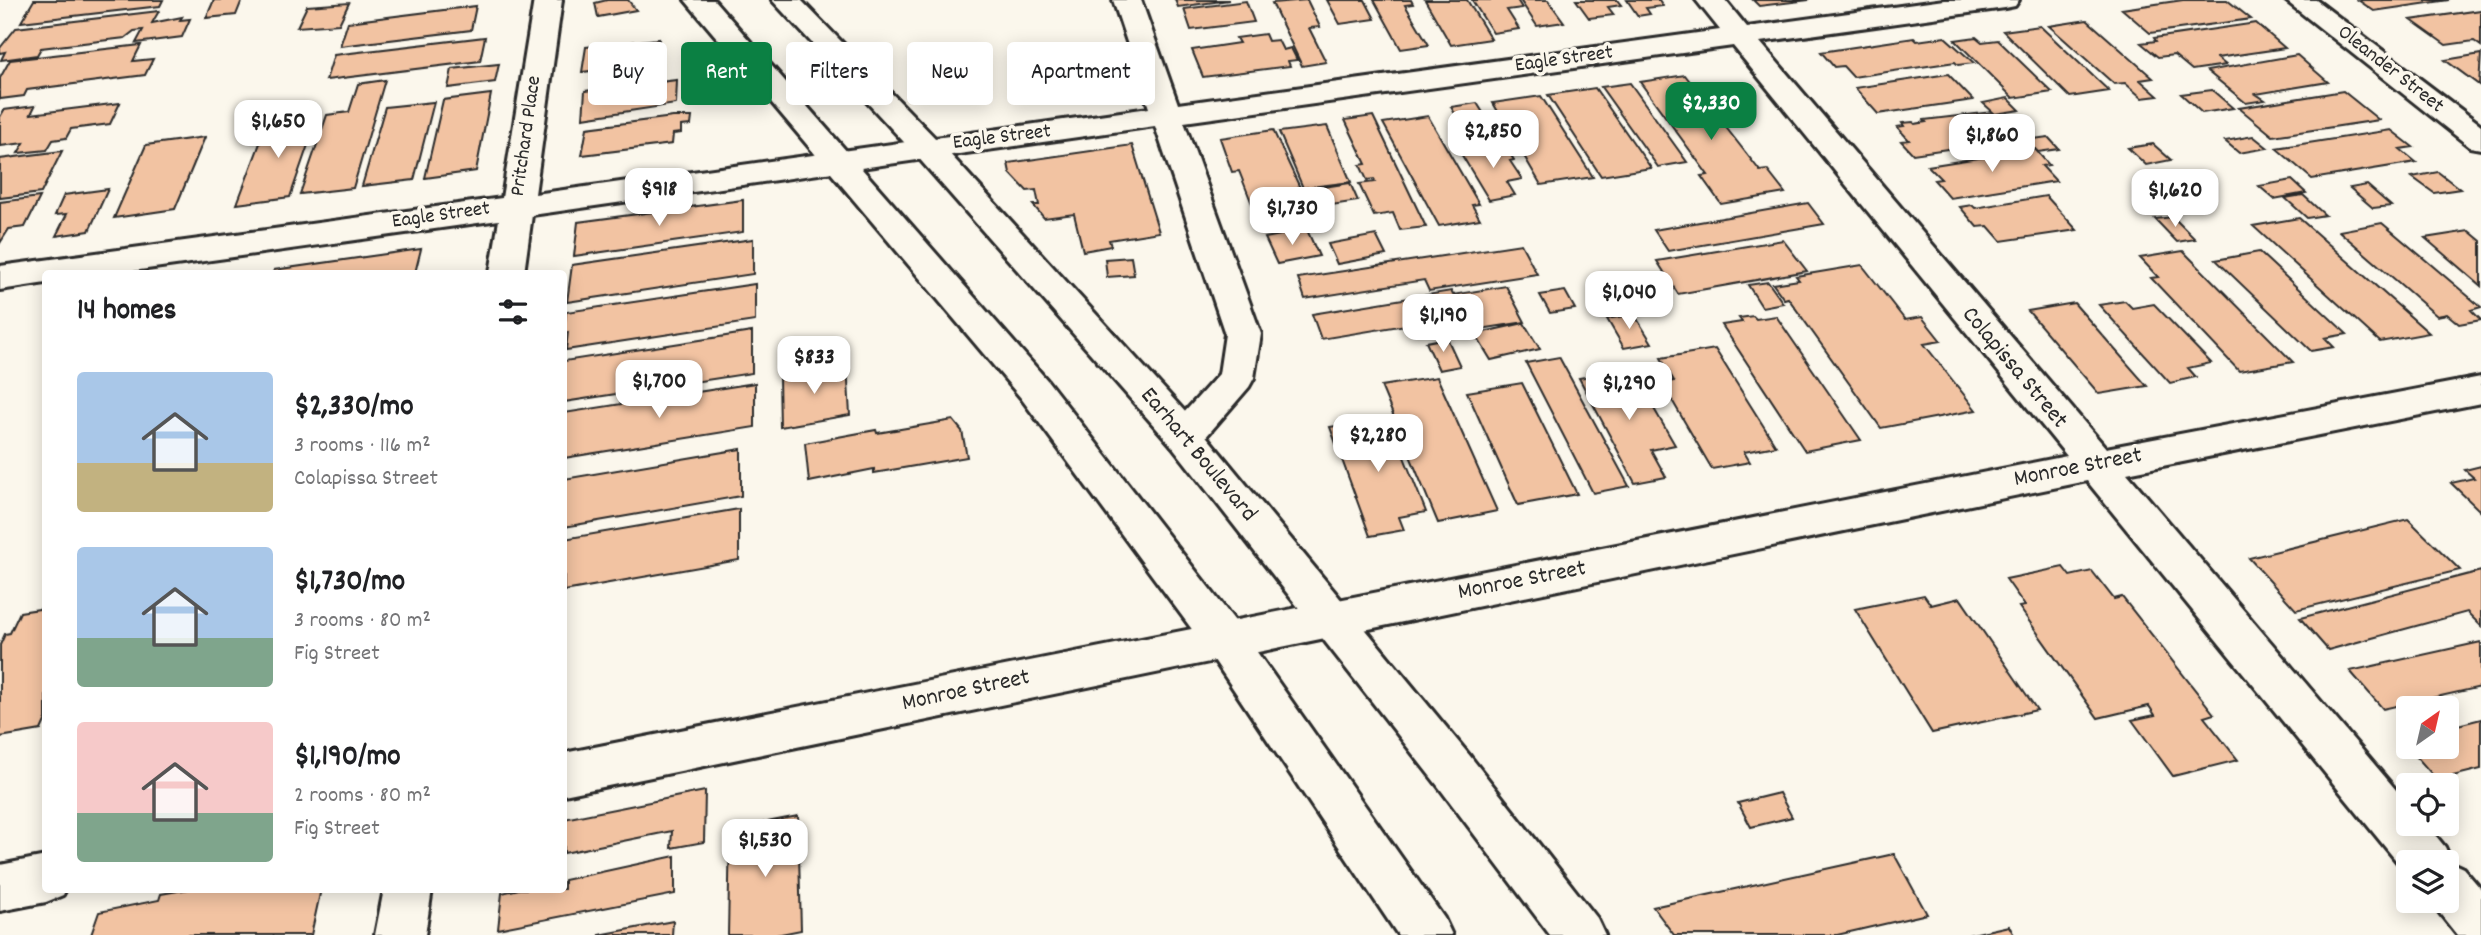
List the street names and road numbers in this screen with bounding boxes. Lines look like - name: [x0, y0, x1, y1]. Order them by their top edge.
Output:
- street label: Oleander Street: [2330, 19, 2450, 122]
- street label: Eagle Street: [1513, 38, 1615, 82]
- street label: Pritchard Place: [504, 74, 550, 198]
- street label: Eagle Street: [951, 117, 1053, 159]
- street label: Eagle Street: [390, 194, 492, 238]
- street label: Colapissa Street: [1953, 300, 2075, 437]
- street label: Earhart Boulevard: [1131, 380, 1265, 530]
- street label: Monroe Street: [2011, 439, 2145, 497]
- street label: Monroe Street: [1455, 552, 1589, 610]
- street label: Monroe Street: [899, 661, 1033, 721]

